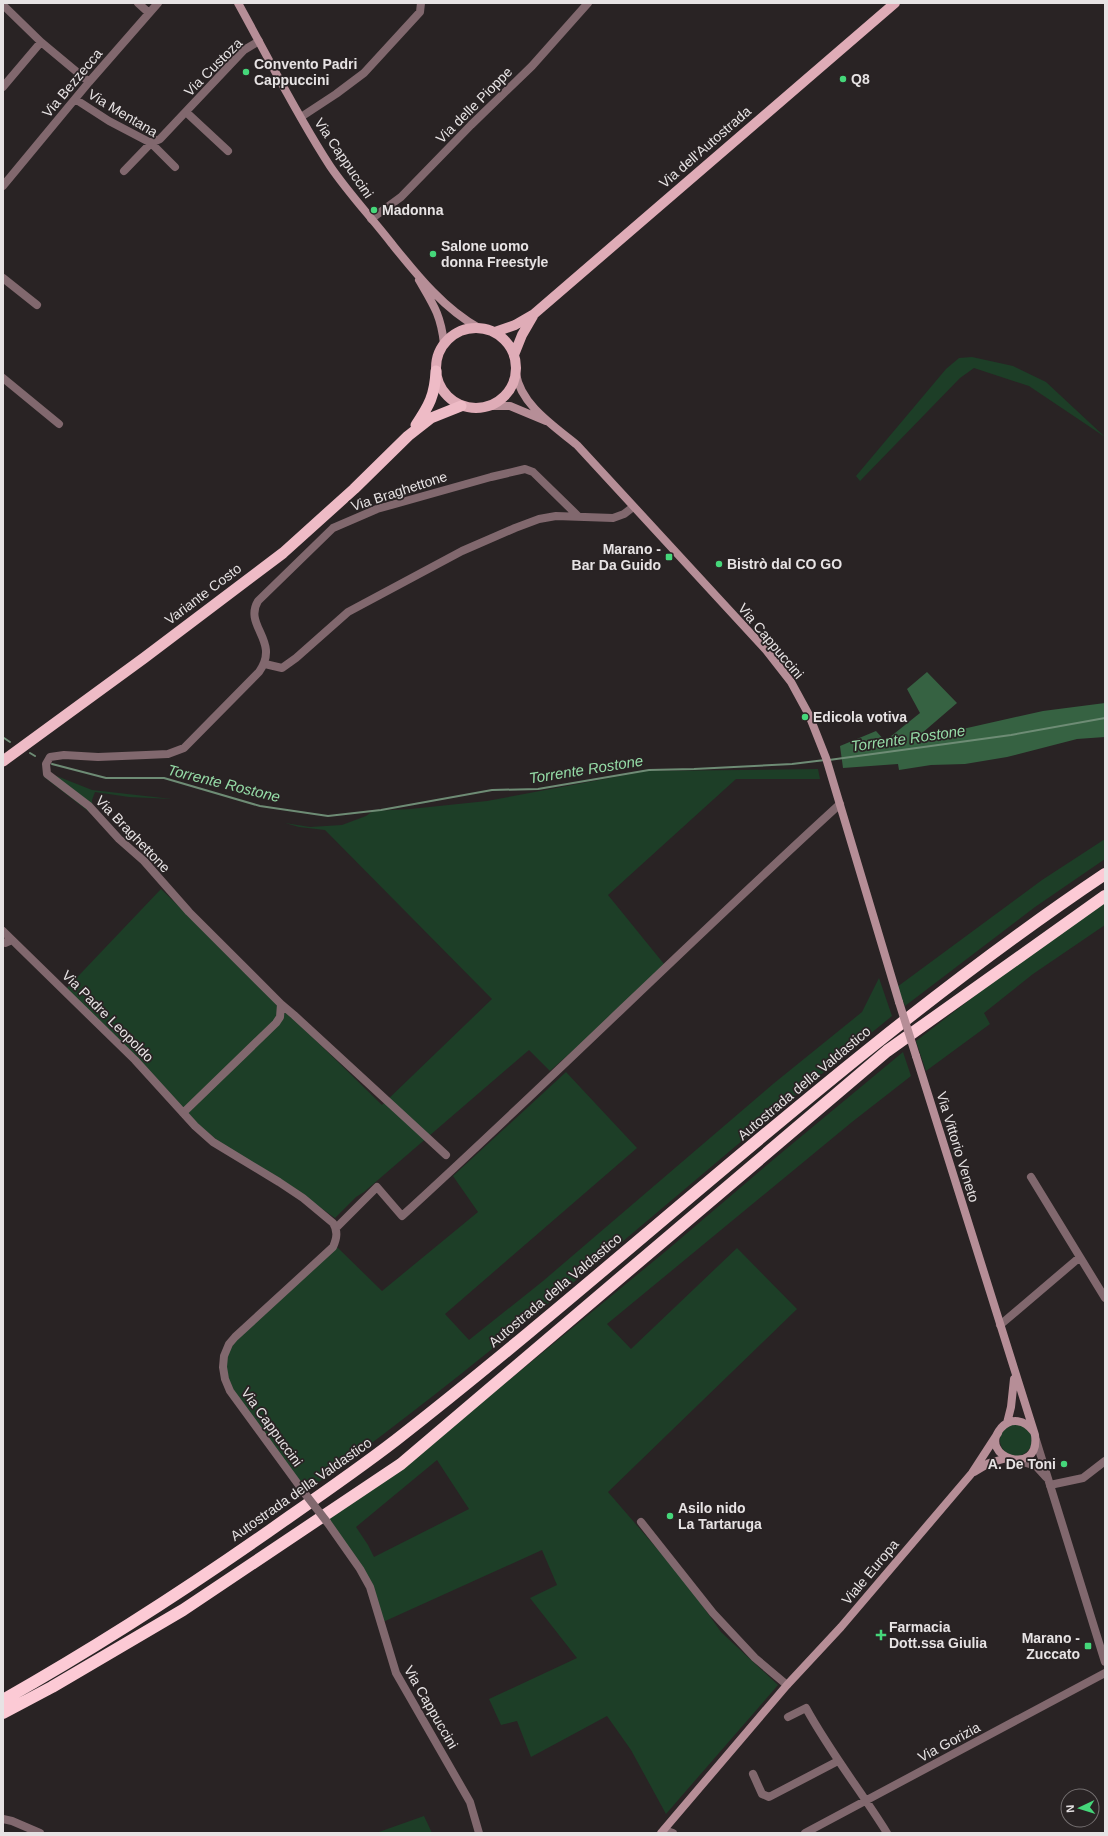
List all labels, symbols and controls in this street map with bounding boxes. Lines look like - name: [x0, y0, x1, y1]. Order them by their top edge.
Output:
- street label: Via Custoza: [181, 35, 245, 99]
- street label: Via Bezzecca: [39, 45, 105, 121]
- place label: Convento Padri Cappuccini: [254, 56, 357, 88]
- street label: Via delle Pioppe: [433, 64, 515, 146]
- marker: Convento Padri Cappuccini: [241, 67, 251, 77]
- place label: Q8: [851, 71, 870, 87]
- marker: Q8: [838, 74, 848, 84]
- street label: Via Mentana: [85, 86, 161, 140]
- street label: Via dell'Autostrada: [656, 103, 754, 191]
- street label: Via Cappuccini: [311, 115, 377, 201]
- place label: Madonna: [382, 202, 444, 218]
- marker: Madonna: [369, 205, 379, 215]
- place label: Salone uomo donna Freestyle: [441, 238, 549, 270]
- marker: Salone uomo donna Freestyle: [428, 249, 438, 259]
- street label: Via Braghettone: [349, 468, 449, 514]
- place label: Marano - Bar Da Guido: [572, 541, 661, 573]
- marker: Marano - Bar Da Guido: [664, 552, 674, 562]
- place label: Bistrò dal CO GO: [727, 556, 842, 572]
- marker: Bistrò dal CO GO: [714, 559, 724, 569]
- street label: Variante Costo: [162, 560, 245, 628]
- street label: Via Cappuccini: [735, 600, 807, 682]
- place label: Edicola votiva: [813, 709, 907, 725]
- marker: Edicola votiva: [800, 712, 810, 722]
- water label: Torrente Rostone: [850, 722, 966, 754]
- water label: Torrente Rostone: [528, 752, 644, 786]
- water label: Torrente Rostone: [166, 761, 282, 805]
- street label: Via Braghettone: [92, 792, 174, 876]
- street label: Via Padre Leopoldo: [59, 967, 157, 1065]
- street label: Autostrada della Valdastico: [734, 1023, 874, 1143]
- street label: Via Vittorio Veneto: [934, 1090, 982, 1204]
- street label: Autostrada della Valdastico: [485, 1230, 625, 1350]
- street label: Via Cappuccini: [238, 1385, 306, 1469]
- street label: Autostrada della Valdastico: [227, 1434, 375, 1544]
- place label: A. De Toni: [988, 1456, 1056, 1472]
- marker: A. De Toni: [1059, 1459, 1069, 1469]
- place label: Asilo nido La Tartaruga: [678, 1500, 762, 1532]
- marker: Asilo nido La Tartaruga: [665, 1511, 675, 1521]
- street label: Viale Europa: [838, 1536, 902, 1608]
- place label: Farmacia Dott.ssa Giulia: [889, 1619, 987, 1651]
- marker: Farmacia Dott.ssa Giulia: [876, 1630, 886, 1640]
- place label: Marano - Zuccato: [1022, 1630, 1080, 1662]
- marker: Marano - Zuccato: [1083, 1641, 1093, 1651]
- street label: Via Cappuccini: [401, 1663, 461, 1751]
- street label: Via Gorizia: [915, 1719, 983, 1765]
- north arrow: [1060, 1788, 1100, 1828]
- text: N: [1064, 1804, 1076, 1813]

